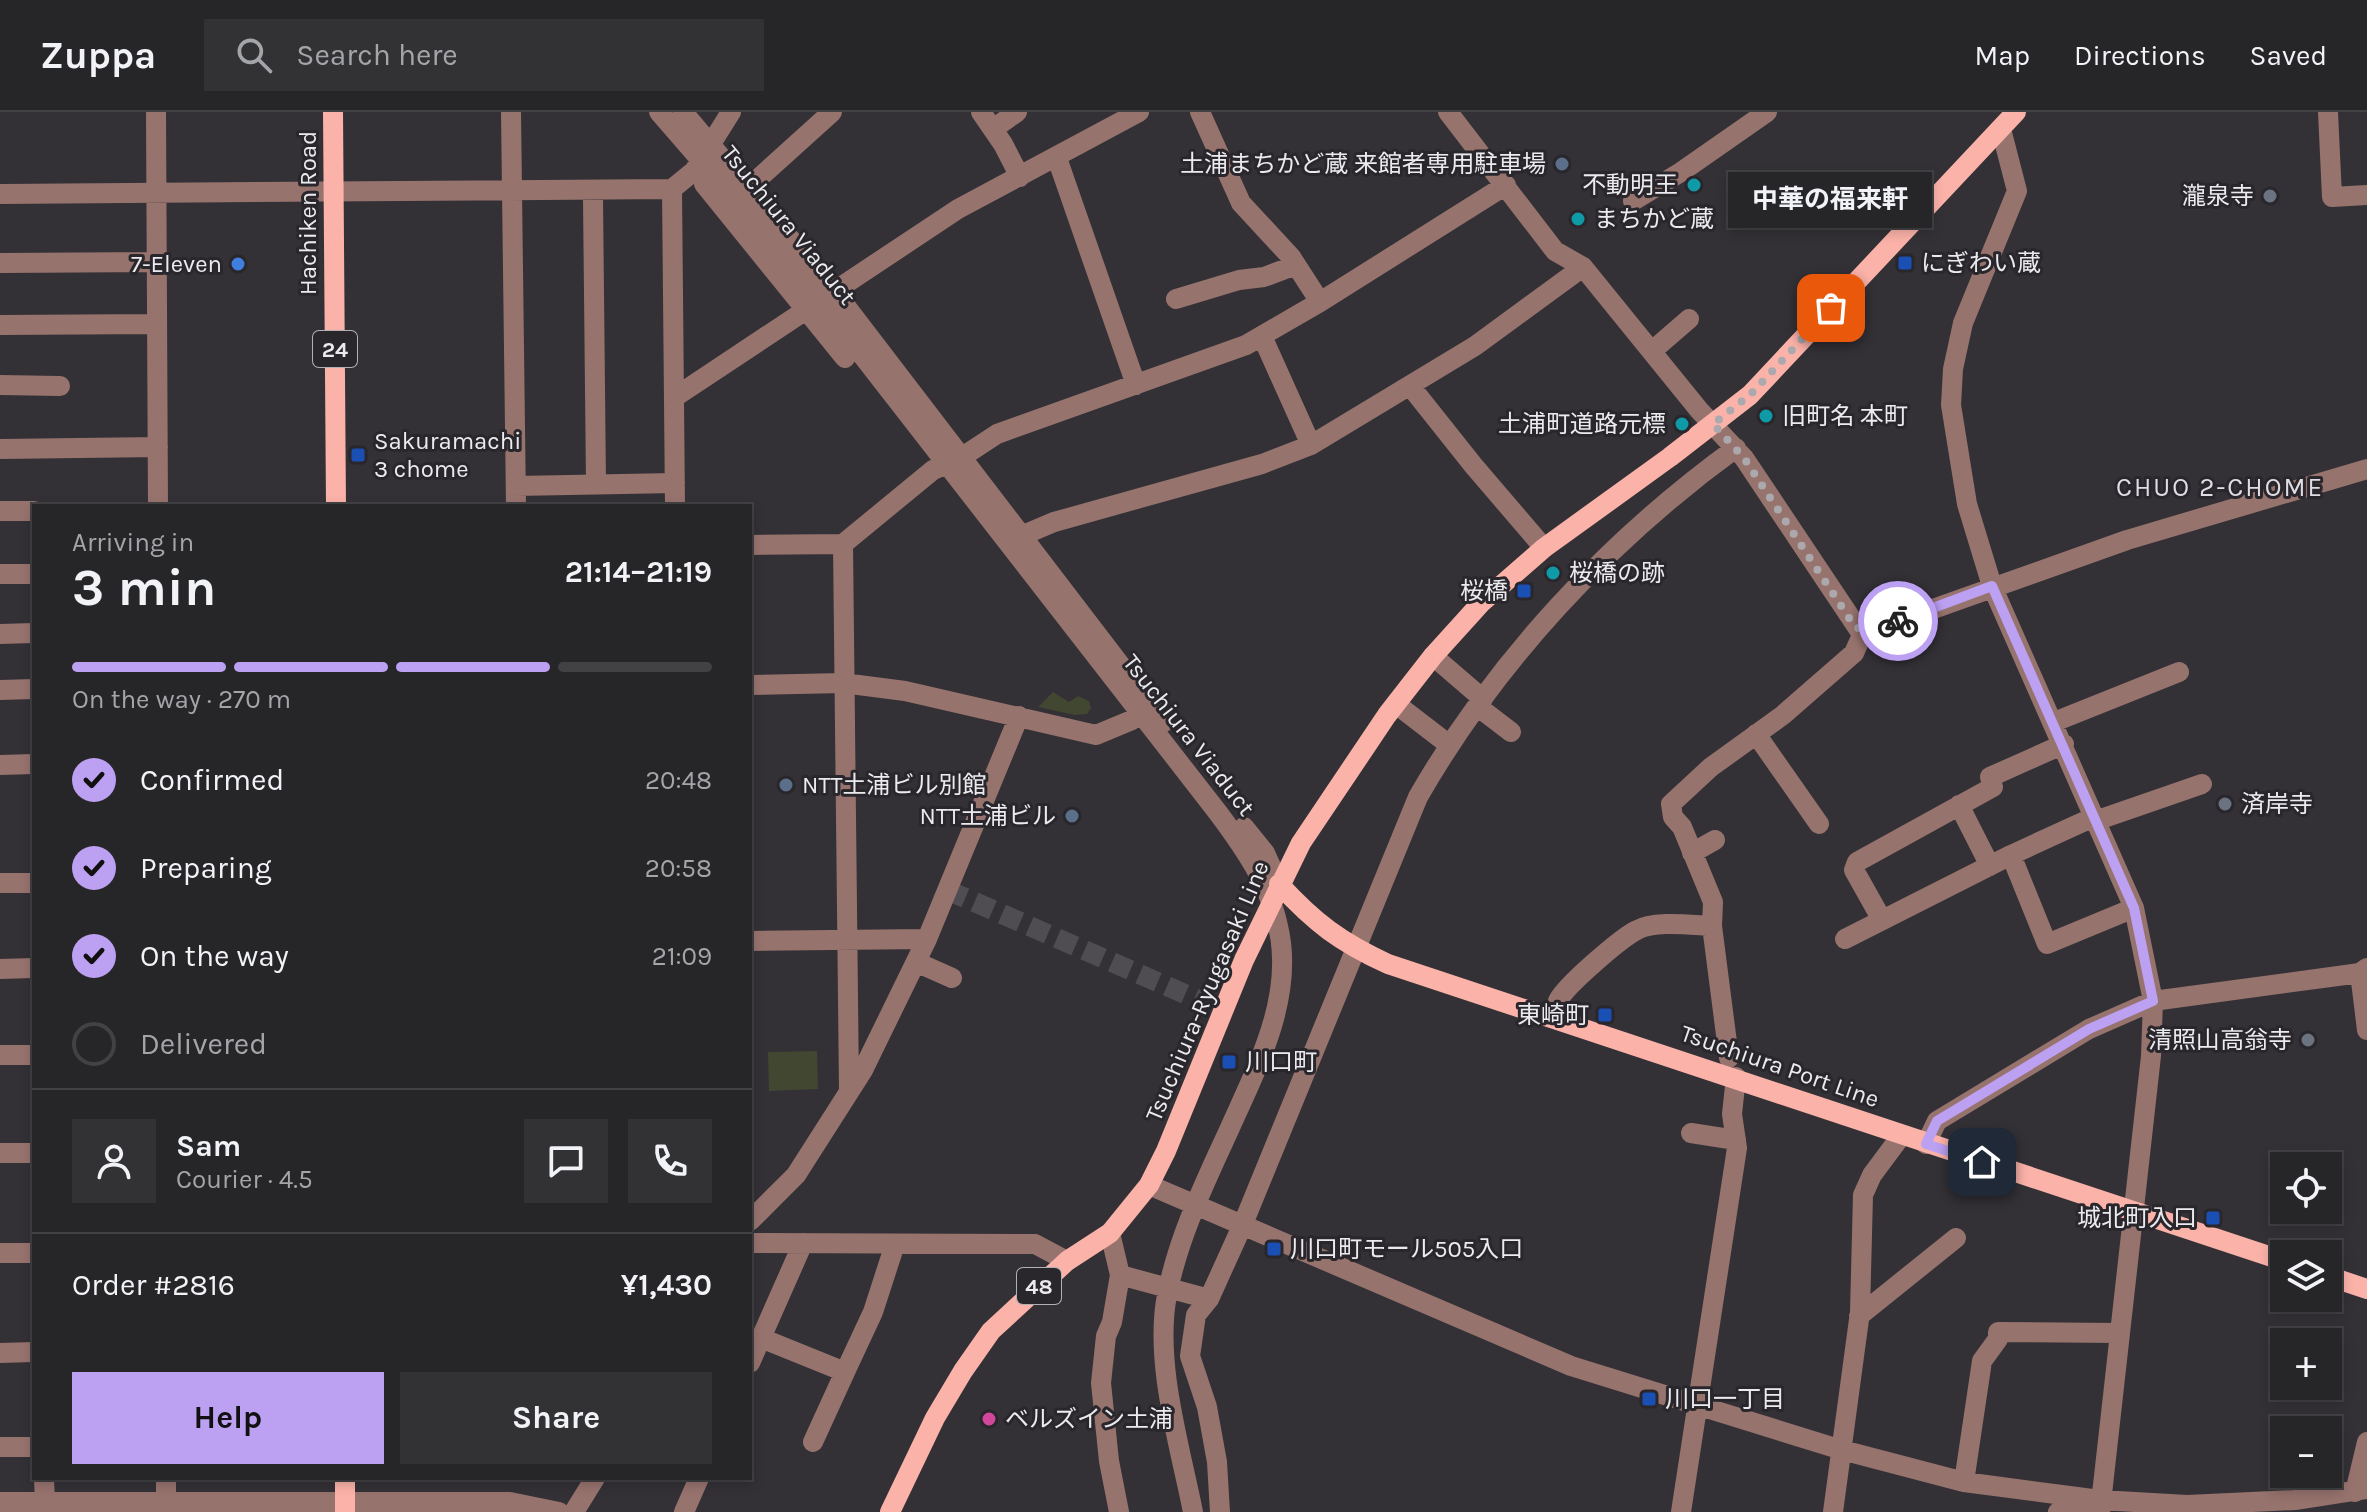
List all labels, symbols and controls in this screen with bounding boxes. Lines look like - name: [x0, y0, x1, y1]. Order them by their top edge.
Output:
- search box: [204, 19, 764, 91]
- text: Zuppa: [40, 33, 156, 78]
- icon: search: [232, 33, 276, 77]
- text: Search here: [296, 37, 458, 73]
- text: Map: [1975, 39, 2030, 72]
- text: Directions: [2074, 39, 2206, 72]
- text: Saved: [2250, 39, 2327, 72]
- street label: Hachiken Road: [294, 131, 322, 295]
- street label: Tsuchiura Viaduct: [716, 140, 862, 310]
- place label: 土浦まちかど蔵 来館者専用駐車場: [1180, 150, 1546, 178]
- marker: 土浦まちかど蔵 来館者専用駐車場: [1553, 155, 1571, 173]
- place label: 不動明王: [1582, 171, 1678, 199]
- callout: 中華の福来軒: [1729, 172, 1933, 228]
- marker: 不動明王: [1685, 176, 1703, 194]
- place label: 瀧泉寺: [2182, 182, 2254, 210]
- text: 中華の福来軒: [1752, 184, 1908, 215]
- marker: 瀧泉寺: [2261, 187, 2279, 205]
- place label: まちかど蔵: [1594, 205, 1714, 233]
- marker: まちかど蔵: [1569, 210, 1587, 228]
- place label: にぎわい蔵: [1921, 249, 2041, 277]
- place label: 7-Eleven: [131, 250, 222, 278]
- marker: にぎわい蔵: [1896, 254, 1914, 272]
- marker: 7-Eleven: [229, 255, 247, 273]
- pin: [1797, 274, 1865, 342]
- icon: bag: [1809, 286, 1853, 330]
- road number: 24: [313, 331, 357, 367]
- place label: 旧町名 本町: [1782, 402, 1908, 430]
- marker: 旧町名 本町: [1757, 407, 1775, 425]
- place label: 土浦町道路元標: [1498, 410, 1666, 438]
- marker: 土浦町道路元標: [1673, 415, 1691, 433]
- place label: Sakuramachi 3 chome: [374, 427, 521, 483]
- marker: Sakuramachi 3 chome: [349, 446, 367, 464]
- district label: CHUO 2-CHOME: [2116, 472, 2324, 503]
- text: Arriving in: [72, 527, 194, 558]
- text: 21:14–21:19: [565, 554, 712, 590]
- text: 3 min: [72, 557, 216, 618]
- place label: 桜橋の跡: [1569, 559, 1665, 587]
- marker: 桜橋の跡: [1544, 564, 1562, 582]
- place label: 桜橋: [1460, 577, 1508, 605]
- courier: [1858, 581, 1938, 661]
- marker: 桜橋: [1515, 582, 1533, 600]
- icon: bike: [1876, 599, 1920, 643]
- street label: Tsuchiura Viaduct: [1117, 649, 1261, 821]
- text: On the way · 270 m: [72, 684, 291, 715]
- icon: check: [72, 758, 116, 802]
- text: Confirmed: [140, 762, 284, 798]
- text: 20:48: [645, 765, 712, 796]
- place label: NTT土浦ビル別館: [802, 771, 986, 799]
- marker: NTT土浦ビル別館: [777, 776, 795, 794]
- place label: 済岸寺: [2241, 790, 2313, 818]
- marker: 済岸寺: [2216, 795, 2234, 813]
- place label: NTT土浦ビル: [920, 802, 1056, 830]
- marker: NTT土浦ビル: [1063, 807, 1081, 825]
- icon: check: [72, 846, 116, 890]
- text: Preparing: [140, 850, 272, 886]
- text: 20:58: [645, 853, 712, 884]
- street label: Tsuchiura-Ryugasaki Line: [1139, 857, 1275, 1125]
- icon: check: [72, 934, 116, 978]
- text: On the way: [140, 938, 289, 974]
- text: 21:09: [652, 941, 712, 972]
- place label: 東崎町: [1517, 1001, 1589, 1029]
- marker: 東崎町: [1596, 1006, 1614, 1024]
- street label: Tsuchiura Port Line: [1677, 1019, 1883, 1113]
- text: Delivered: [140, 1026, 267, 1062]
- place label: 清照山高翁寺: [2148, 1026, 2292, 1054]
- marker: 清照山高翁寺: [2299, 1031, 2317, 1049]
- place label: 川口町: [1245, 1048, 1317, 1076]
- marker: 川口町: [1220, 1053, 1238, 1071]
- button: person: [72, 1119, 156, 1203]
- button: chat: [524, 1119, 608, 1203]
- button: phone: [628, 1119, 712, 1203]
- text: Sam: [176, 1128, 241, 1164]
- pin: [1948, 1128, 2016, 1196]
- icon: home: [1960, 1140, 2004, 1184]
- map controls: [2270, 1152, 2342, 1488]
- button: locate: [2270, 1152, 2342, 1224]
- text: Courier · 4.5: [176, 1164, 313, 1195]
- place label: 城北町入口: [2077, 1204, 2197, 1232]
- marker: 城北町入口: [2204, 1209, 2222, 1227]
- place label: 川口町モール505入口: [1290, 1235, 1523, 1263]
- marker: 川口町モール505入口: [1265, 1240, 1283, 1258]
- button: layers: [2270, 1240, 2342, 1312]
- text: Order #2816: [72, 1267, 235, 1303]
- text: ¥1,430: [621, 1267, 712, 1303]
- road number: 48: [1017, 1268, 1061, 1304]
- button: +: [2270, 1328, 2342, 1400]
- button: Help: [72, 1372, 384, 1464]
- button: Share: [400, 1372, 712, 1464]
- place label: 川口一丁目: [1665, 1385, 1785, 1413]
- marker: 川口一丁目: [1640, 1390, 1658, 1408]
- place label: ベルズイン土浦: [1005, 1405, 1173, 1433]
- marker: ベルズイン土浦: [980, 1410, 998, 1428]
- button: −: [2270, 1416, 2342, 1488]

